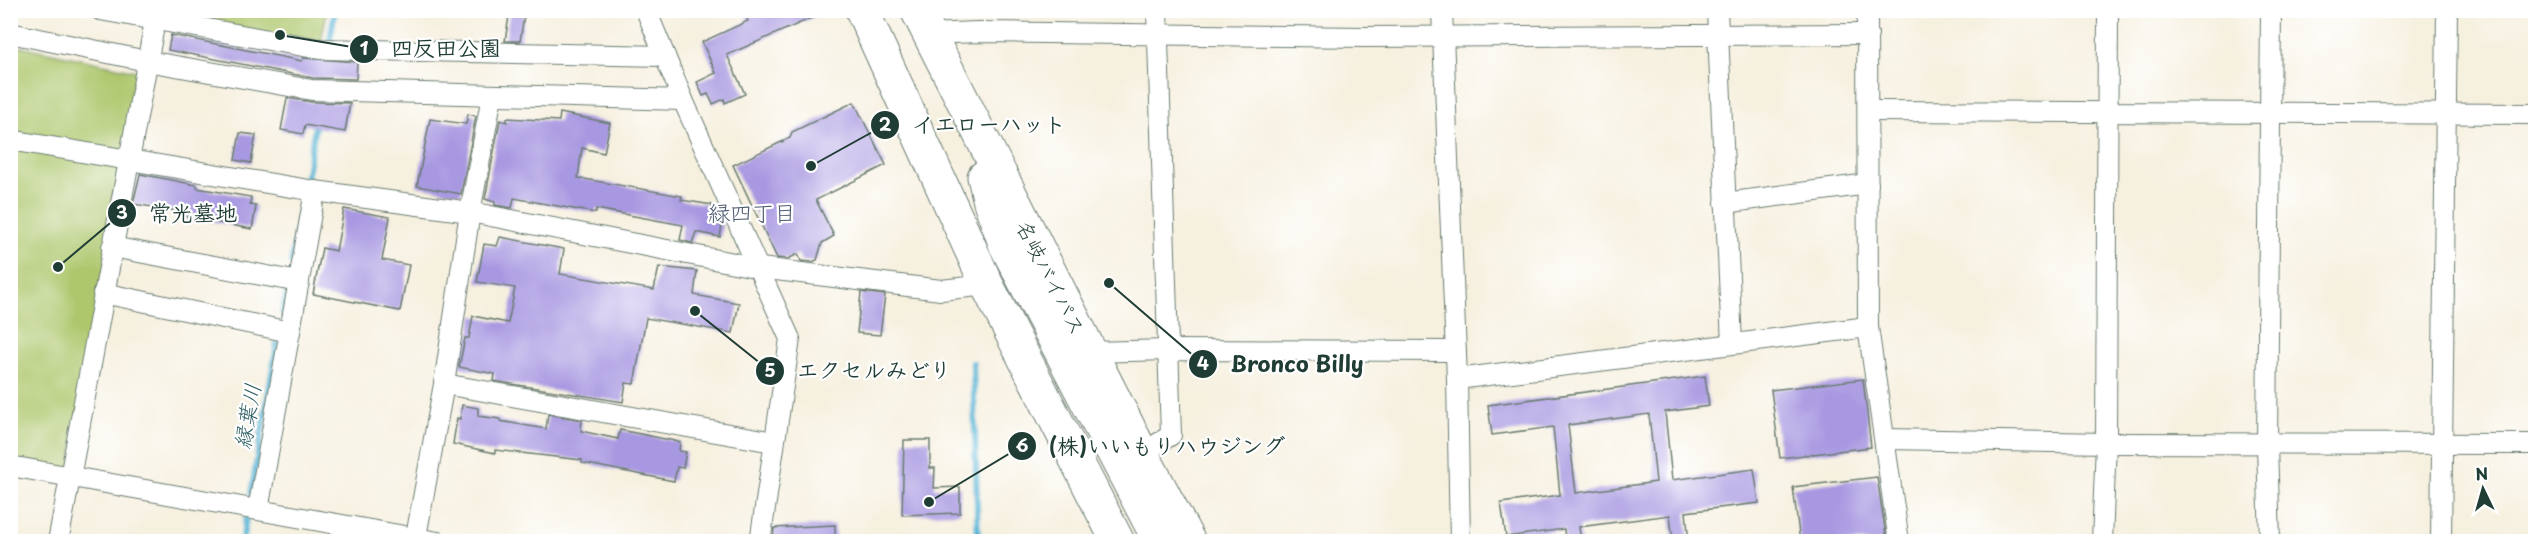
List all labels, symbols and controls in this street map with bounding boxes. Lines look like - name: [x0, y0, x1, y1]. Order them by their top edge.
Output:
- callout: 四反田公園: [349, 29, 513, 69]
- text: 四反田公園: [391, 30, 501, 63]
- text: 1: [360, 34, 369, 61]
- callout: イエローハット: [870, 105, 1078, 145]
- text: イエローハット: [912, 106, 1066, 139]
- text: 2: [879, 110, 892, 137]
- callout: 常光墓地: [107, 193, 249, 233]
- text: 常光墓地: [149, 195, 237, 228]
- district label: 緑四丁目: [708, 195, 796, 228]
- text: 3: [116, 198, 128, 225]
- street label: 名岐バイパス: [1009, 214, 1095, 340]
- callout: Bronco Billy: [1188, 344, 1376, 384]
- text: Bronco Billy: [1230, 346, 1364, 379]
- text: 4: [1197, 349, 1209, 376]
- callout: エクセルみどり: [755, 351, 963, 391]
- text: エクセルみどり: [797, 352, 951, 385]
- text: 5: [764, 356, 776, 383]
- water label: 縁葉川: [224, 381, 268, 451]
- callout: (株)いいもりハウジング: [1007, 426, 1297, 466]
- text: (株)いいもりハウジング: [1049, 428, 1285, 461]
- text: 6: [1016, 431, 1029, 458]
- north arrow: [2453, 459, 2513, 519]
- text: N: [2474, 461, 2489, 486]

